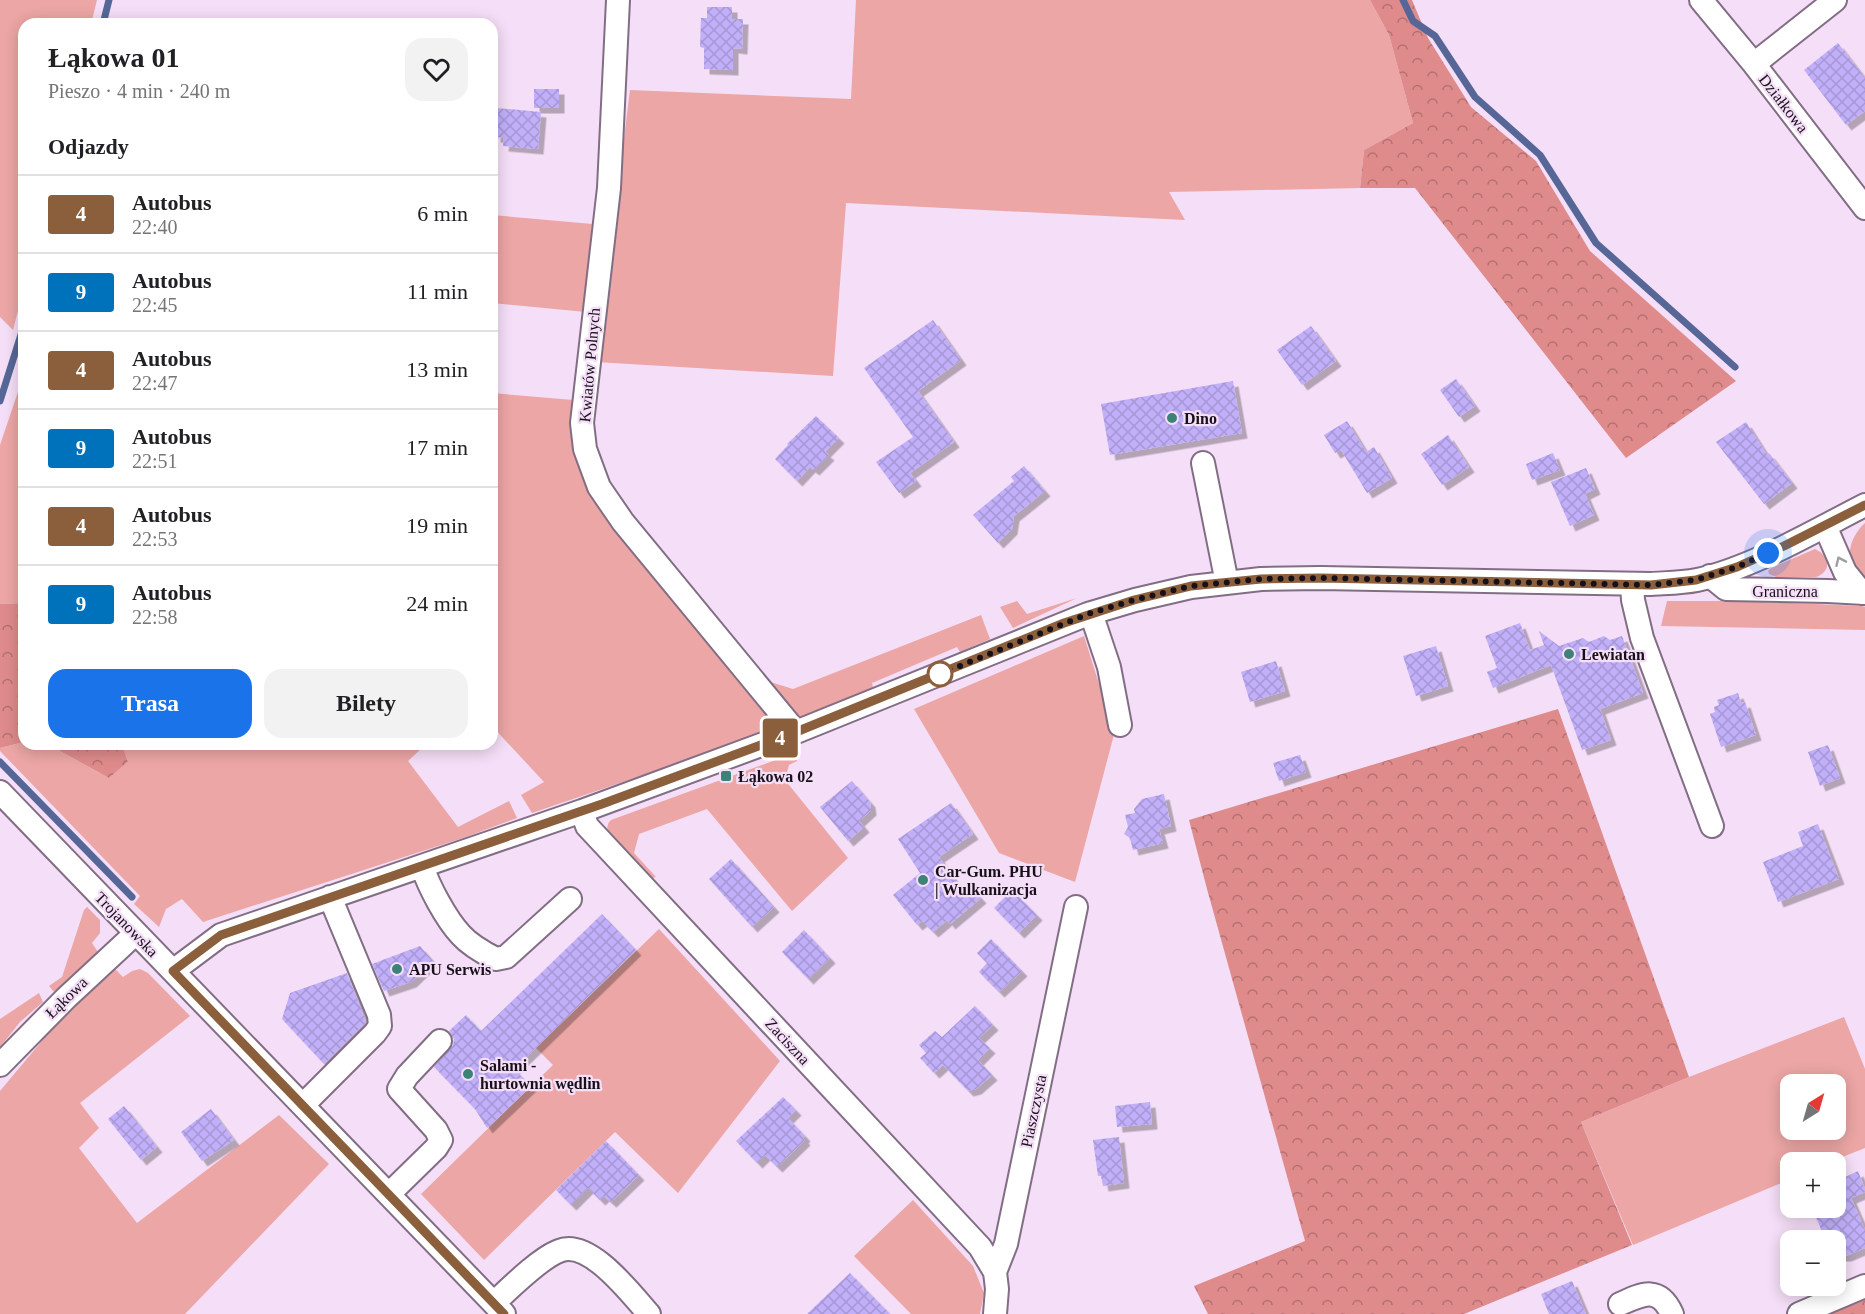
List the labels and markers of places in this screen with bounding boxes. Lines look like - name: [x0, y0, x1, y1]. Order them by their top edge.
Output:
- place label: Dino: [1184, 410, 1217, 427]
- marker: Dino: [1165, 411, 1179, 425]
- place label: Lewiatan: [1581, 646, 1645, 663]
- marker: Lewiatan: [1562, 647, 1576, 661]
- unlabelled marker: [927, 661, 953, 687]
- place label: Łąkowa 02: [738, 768, 813, 786]
- marker: Łąkowa 02: [719, 769, 733, 783]
- place label: Car-Gum. PHU | Wulkanizacja: [935, 863, 1043, 899]
- marker: Car-Gum. PHU | Wulkanizacja: [916, 873, 930, 887]
- place label: APU Serwis: [409, 961, 491, 978]
- marker: APU Serwis: [390, 962, 404, 976]
- place label: Salami - hurtownia wędlin: [480, 1057, 601, 1093]
- marker: Salami - hurtownia wędlin: [461, 1067, 475, 1081]

